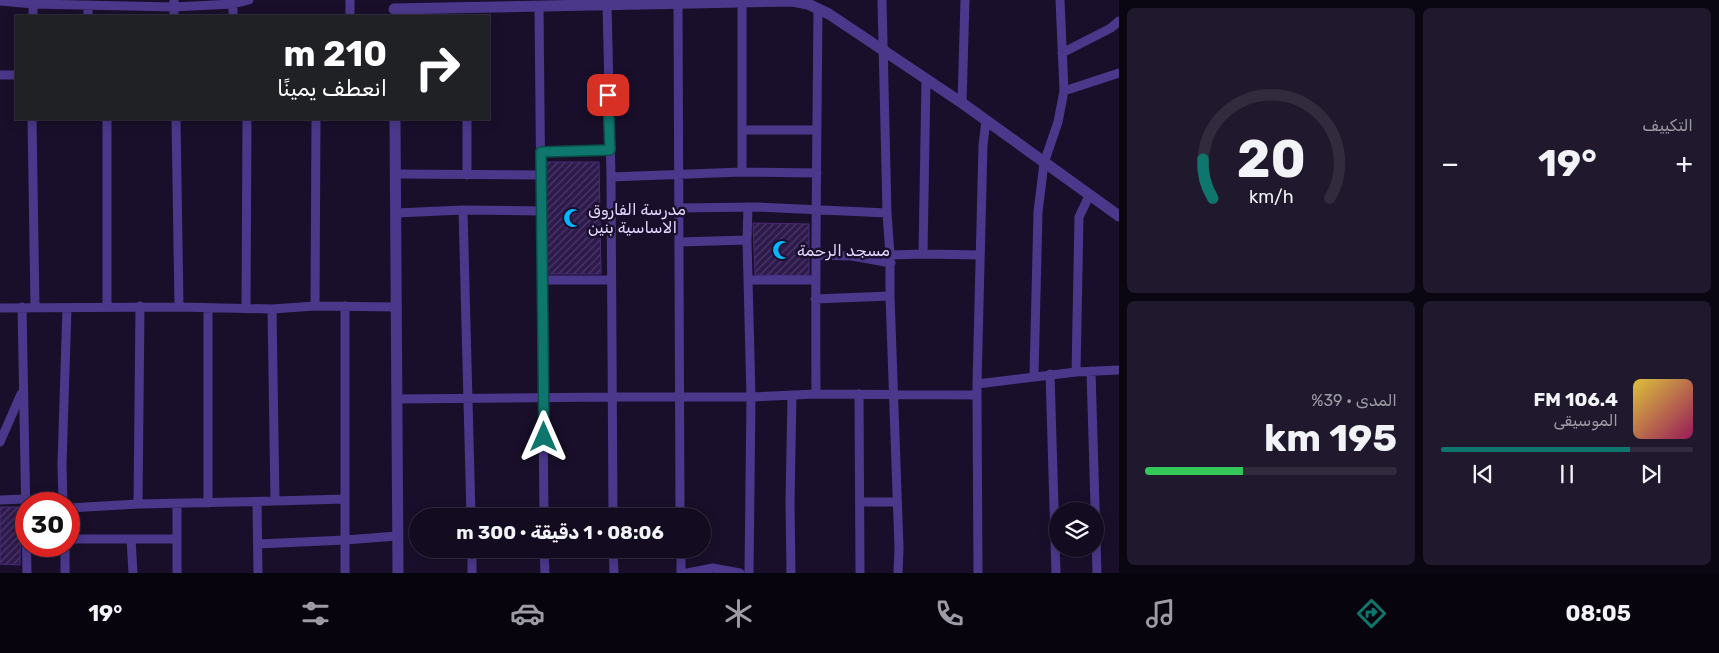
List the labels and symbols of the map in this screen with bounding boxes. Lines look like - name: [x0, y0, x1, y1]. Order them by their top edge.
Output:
- pin: [587, 74, 629, 116]
- place label: مدرسة الفاروق الاساسية بنين: [588, 200, 686, 237]
- mosque icon: مدرسة الفاروق الاساسية بنين: [562, 207, 584, 229]
- mosque icon: مسجد الرحمة: [771, 239, 793, 261]
- place label: مسجد الرحمة: [797, 241, 890, 261]
- position arrow: [517, 410, 569, 462]
- speed limit sign: 30: [15, 492, 80, 557]

